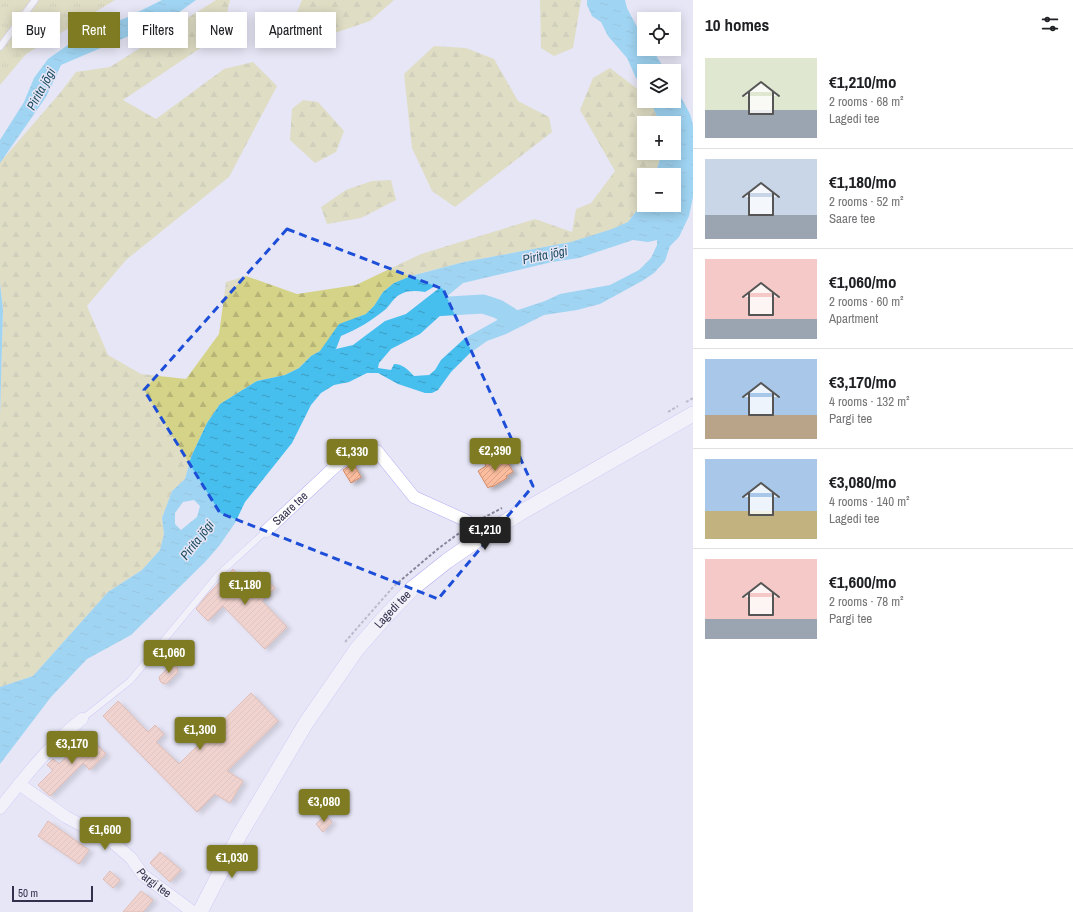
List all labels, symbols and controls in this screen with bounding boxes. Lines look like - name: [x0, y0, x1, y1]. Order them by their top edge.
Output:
- chip: Buy: [12, 12, 60, 48]
- chip: Rent: [68, 12, 120, 48]
- chip: Filters: [128, 12, 188, 48]
- chip: New: [196, 12, 247, 48]
- chip: Apartment: [255, 12, 336, 48]
- map controls: [637, 12, 681, 212]
- button: locate: [637, 12, 681, 56]
- text: 10 homes: [705, 13, 769, 36]
- icon: filters: [1039, 13, 1061, 35]
- button: layers: [637, 64, 681, 108]
- water label: Pirita jõgi: [23, 65, 60, 113]
- text: €1,210/mo: [829, 70, 896, 93]
- icon: home: [737, 74, 785, 122]
- text: 2 rooms · 68 m²: [829, 93, 904, 110]
- text: Lagedi tee: [829, 110, 879, 127]
- button: +: [637, 116, 681, 160]
- button: −: [637, 168, 681, 212]
- text: €1,180/mo: [829, 170, 896, 193]
- icon: home: [737, 175, 785, 223]
- text: 2 rooms · 52 m²: [829, 193, 904, 210]
- text: Saare tee: [829, 210, 875, 227]
- water label: Pirita jõgi: [521, 242, 569, 268]
- text: €1,060/mo: [829, 270, 896, 293]
- icon: home: [737, 275, 785, 323]
- text: 2 rooms · 60 m²: [829, 293, 904, 310]
- text: Apartment: [829, 310, 878, 327]
- text: €3,170/mo: [829, 370, 896, 393]
- icon: home: [737, 375, 785, 423]
- text: 4 rooms · 132 m²: [829, 393, 910, 410]
- text: Pargi tee: [829, 410, 872, 427]
- pin: €2,390: [462, 438, 528, 472]
- pin: €1,330: [319, 439, 385, 473]
- text: €2,390: [479, 442, 511, 459]
- text: €1,330: [336, 443, 368, 460]
- text: €3,080/mo: [829, 470, 896, 493]
- icon: home: [737, 475, 785, 523]
- street label: Saare tee: [269, 488, 311, 529]
- text: 4 rooms · 140 m²: [829, 493, 910, 510]
- text: Lagedi tee: [829, 510, 879, 527]
- water label: Pirita jõgi: [176, 517, 218, 563]
- pin: €1,210: [452, 517, 518, 551]
- text: €1,210: [469, 521, 501, 538]
- text: €1,600/mo: [829, 570, 896, 593]
- pin: €1,180: [212, 572, 278, 606]
- icon: home: [737, 575, 785, 623]
- text: €1,180: [229, 576, 261, 593]
- street label: Lagedi tee: [371, 587, 414, 632]
- text: 2 rooms · 78 m²: [829, 593, 904, 610]
- text: Pargi tee: [829, 610, 872, 627]
- pin: €1,060: [136, 640, 202, 674]
- text: €1,060: [153, 644, 185, 661]
- pin: €1,300: [167, 717, 233, 751]
- text: €1,300: [184, 721, 216, 738]
- pin: €3,170: [39, 731, 105, 765]
- text: €3,170: [56, 735, 88, 752]
- pin: €3,080: [291, 789, 357, 823]
- text: €3,080: [308, 793, 340, 810]
- pin: €1,600: [72, 817, 138, 851]
- text: €1,600: [89, 821, 121, 838]
- pin: €1,030: [199, 845, 265, 879]
- text: €1,030: [216, 849, 248, 866]
- street label: Pargi tee: [133, 865, 175, 901]
- scale bar: [12, 884, 93, 903]
- text: 50 m: [18, 886, 38, 900]

